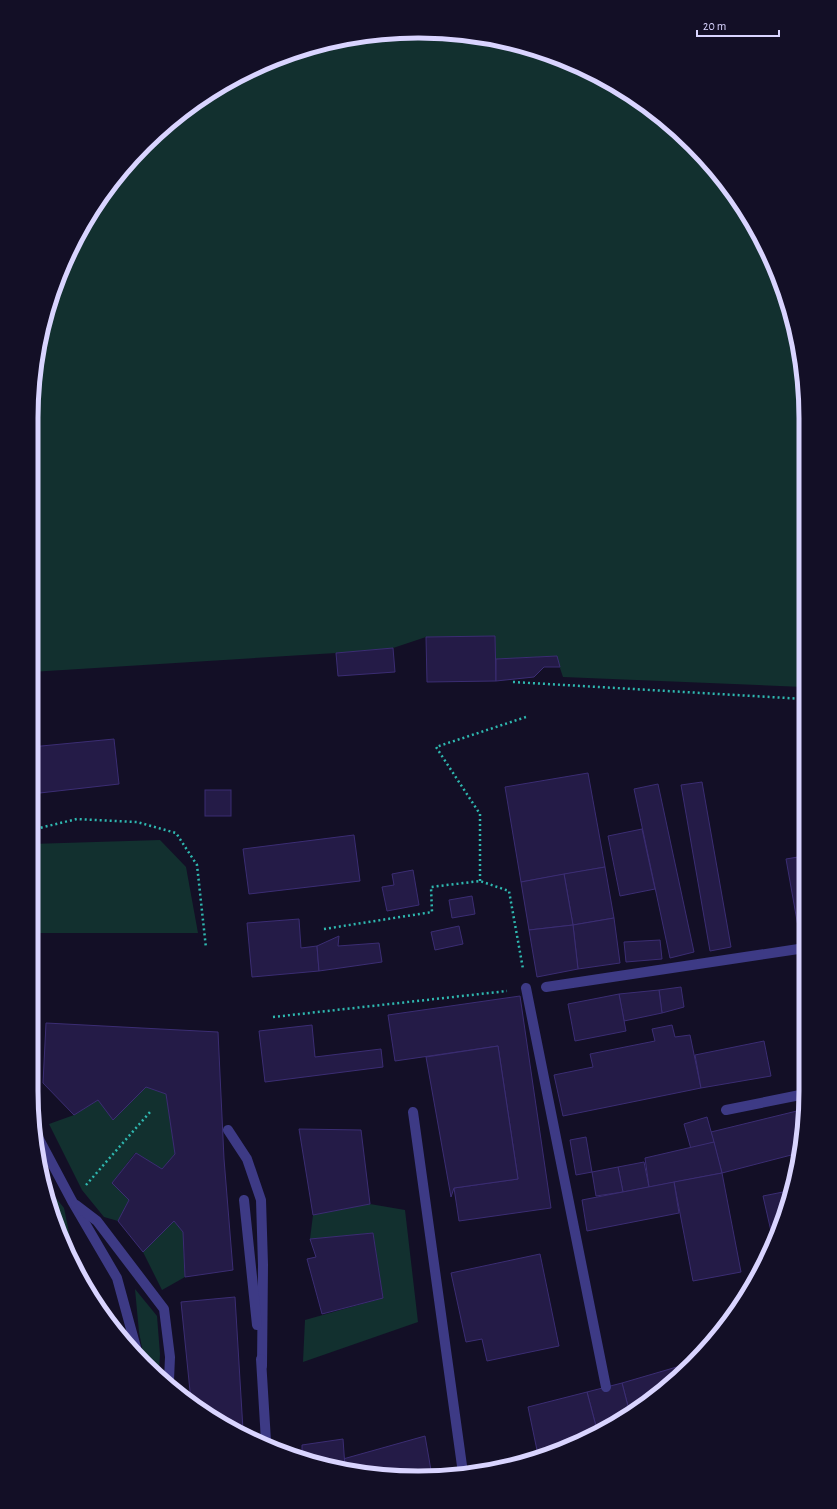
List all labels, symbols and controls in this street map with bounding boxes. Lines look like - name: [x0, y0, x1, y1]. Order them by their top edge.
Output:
- scale bar: [697, 12, 779, 38]
- text: 20 m: [703, 20, 726, 32]

